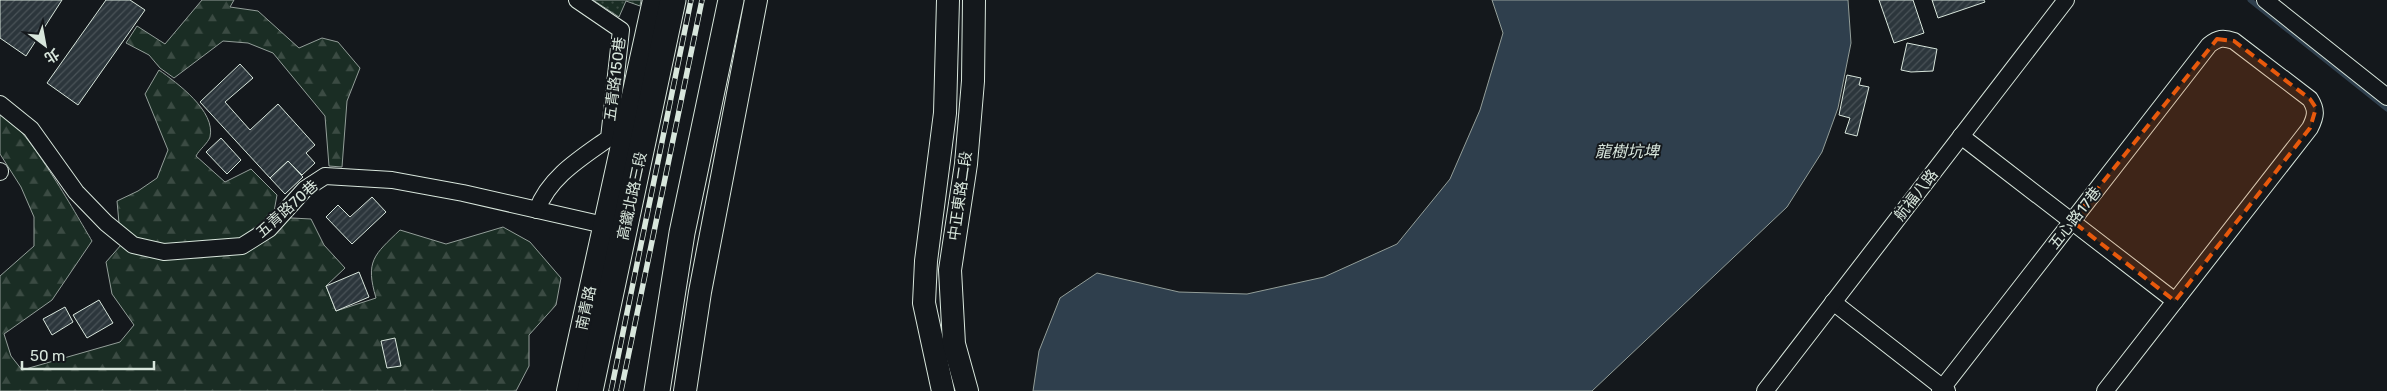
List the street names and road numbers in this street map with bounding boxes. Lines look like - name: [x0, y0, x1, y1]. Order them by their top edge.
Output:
- street label: 五青路150巷: [601, 36, 629, 122]
- street label: 高鐵北路三段: [614, 150, 650, 242]
- street label: 中正東路二段: [945, 150, 975, 242]
- street label: 航福八路: [1890, 166, 1942, 224]
- street label: 五青路70巷: [252, 176, 322, 242]
- street label: 五心路17巷: [2045, 183, 2105, 253]
- street label: 南青路: [573, 284, 599, 332]

